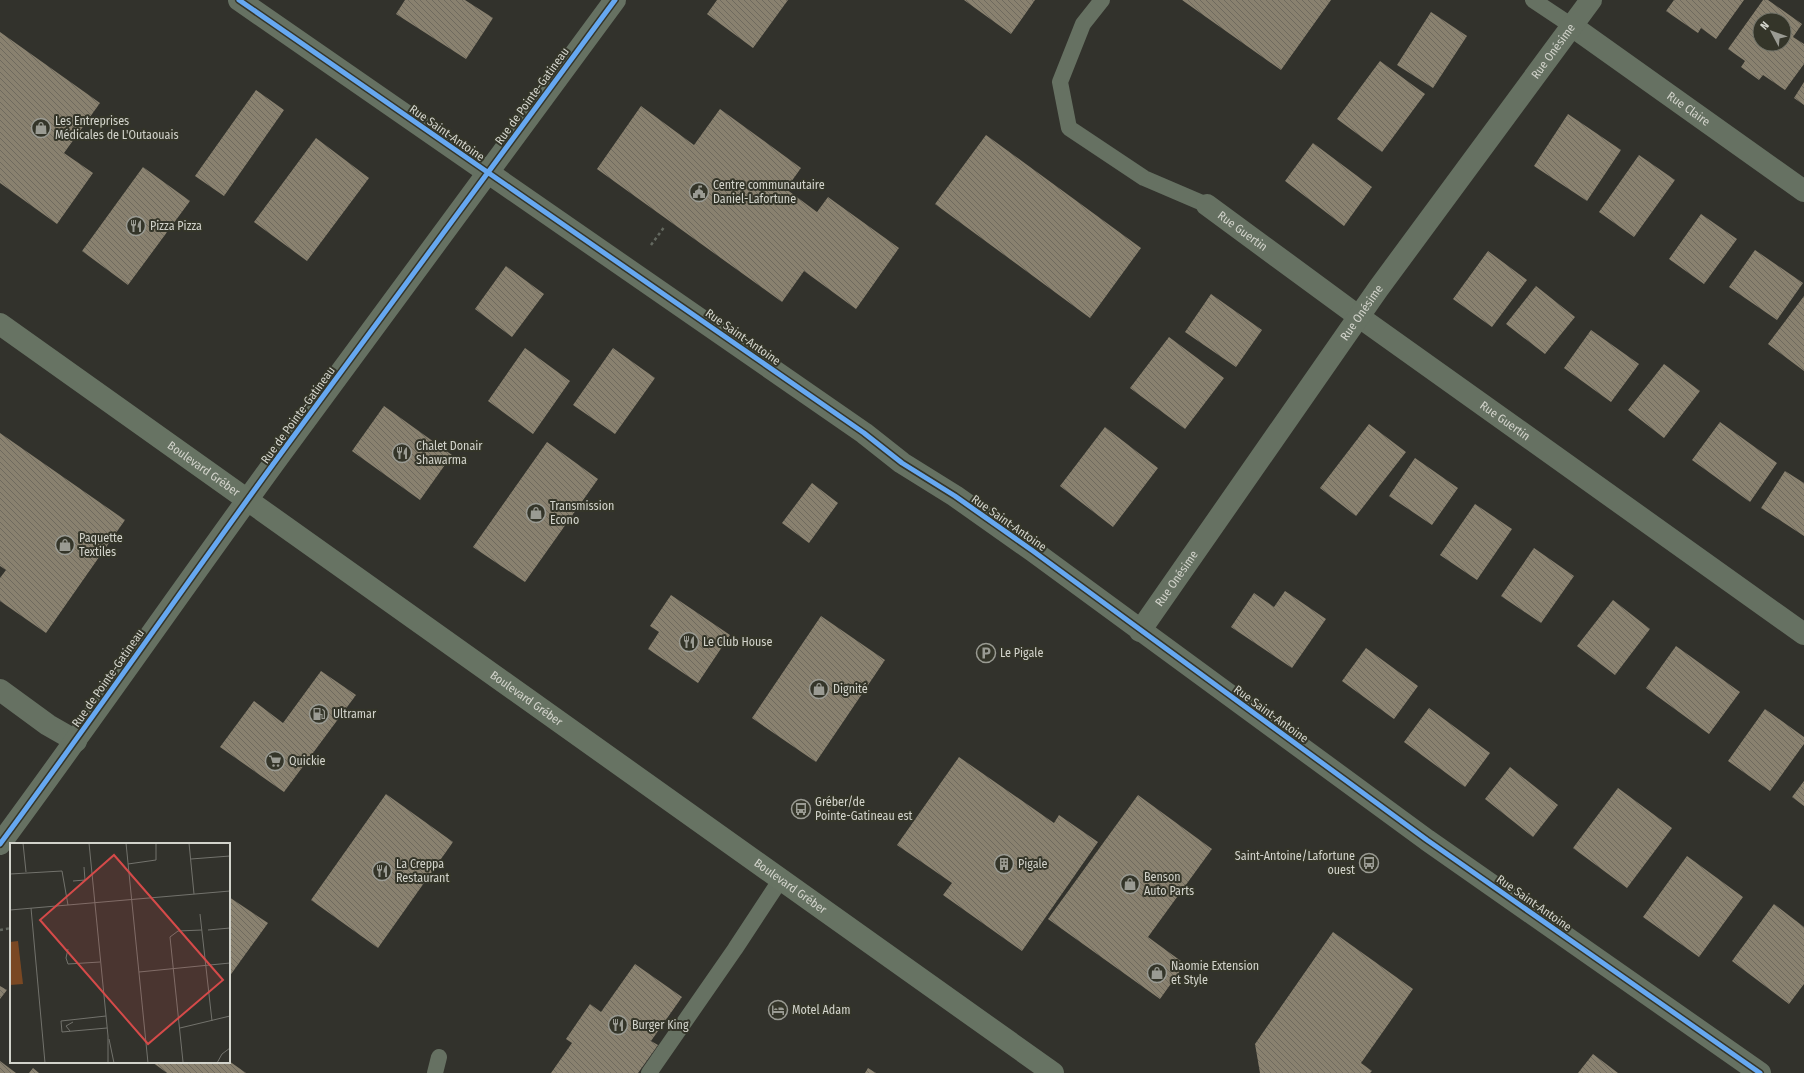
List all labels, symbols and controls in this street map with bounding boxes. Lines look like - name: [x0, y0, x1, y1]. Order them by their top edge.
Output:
- north arrow: [1752, 12, 1792, 52]
- text: N: [1758, 19, 1772, 33]
- street label: Rue Onésime: [1528, 21, 1578, 81]
- street label: Rue de Pointe-Gatineau: [492, 45, 572, 147]
- street label: Rue Claire: [1664, 89, 1713, 129]
- street label: Rue Saint-Antoine: [407, 102, 487, 164]
- place label: Les Entreprises Médicales de L'Outaouais: [55, 114, 179, 142]
- shop icon: Les Entreprises Médicales de L'Outaouais: [30, 117, 52, 139]
- place label: Centre communautaire Daniel-Lafortune: [713, 178, 825, 206]
- public building icon: Centre communautaire Daniel-Lafortune: [688, 181, 710, 203]
- street label: Rue Guertin: [1215, 208, 1270, 254]
- restaurant icon: Pizza Pizza: [125, 215, 147, 237]
- place label: Pizza Pizza: [150, 219, 202, 233]
- street label: Rue Onésime: [1337, 282, 1386, 343]
- street label: Rue Saint-Antoine: [703, 306, 783, 368]
- street label: Rue de Pointe-Gatineau: [258, 364, 338, 466]
- street label: Rue Guertin: [1477, 398, 1533, 443]
- street label: Boulevard Gréber: [165, 438, 243, 500]
- place label: Chalet Donair Shawarma: [416, 439, 483, 467]
- restaurant icon: Chalet Donair Shawarma: [391, 442, 413, 464]
- street label: Rue Saint-Antoine: [969, 492, 1049, 554]
- place label: Transmission Econo: [550, 499, 614, 527]
- shop icon: Transmission Econo: [525, 502, 547, 524]
- place label: Paquette Textiles: [79, 531, 123, 559]
- shop icon: Paquette Textiles: [54, 534, 76, 556]
- street label: Rue Onésime: [1152, 548, 1201, 609]
- street label: Rue de Pointe-Gatineau: [69, 626, 147, 730]
- restaurant icon: Le Club House: [678, 631, 700, 653]
- place label: Le Club House: [703, 635, 772, 649]
- parking icon: Le Pigale: [975, 642, 997, 664]
- place label: Le Pigale: [1000, 646, 1043, 660]
- street label: Boulevard Gréber: [487, 668, 566, 729]
- shop icon: Dignité: [808, 678, 830, 700]
- place label: Dignité: [833, 682, 868, 696]
- street label: Rue Saint-Antoine: [1231, 682, 1311, 746]
- fuel station icon: Ultramar: [308, 703, 330, 725]
- place label: Ultramar: [333, 707, 377, 721]
- supermarket icon: Quickie: [264, 750, 286, 772]
- place label: Quickie: [289, 754, 326, 768]
- place label: Gréber/de Pointe-Gatineau est: [815, 795, 913, 823]
- bus stop icon: Gréber/de Pointe-Gatineau est: [790, 798, 812, 820]
- inset map: [10, 843, 230, 1063]
- place label: Saint-Antoine/Lafortune ouest: [1235, 849, 1355, 877]
- bus stop icon: Saint-Antoine/Lafortune ouest: [1358, 852, 1380, 874]
- building icon: Pigale: [993, 853, 1015, 875]
- street label: Boulevard Gréber: [752, 856, 830, 917]
- place label: La Creppa Restaurant: [396, 857, 449, 885]
- place label: Pigale: [1018, 857, 1048, 871]
- restaurant icon: La Creppa Restaurant: [371, 860, 393, 882]
- place label: Benson Auto Parts: [1144, 870, 1194, 898]
- street label: Rue Saint-Antoine: [1494, 872, 1574, 934]
- shop icon: Benson Auto Parts: [1119, 873, 1141, 895]
- place label: Naomie Extension et Style: [1171, 959, 1259, 987]
- shop icon: Naomie Extension et Style: [1146, 962, 1168, 984]
- hotel icon: Motel Adam: [767, 999, 789, 1021]
- place label: Motel Adam: [792, 1003, 850, 1017]
- restaurant icon: Burger King: [607, 1014, 629, 1036]
- place label: Burger King: [632, 1018, 689, 1032]

